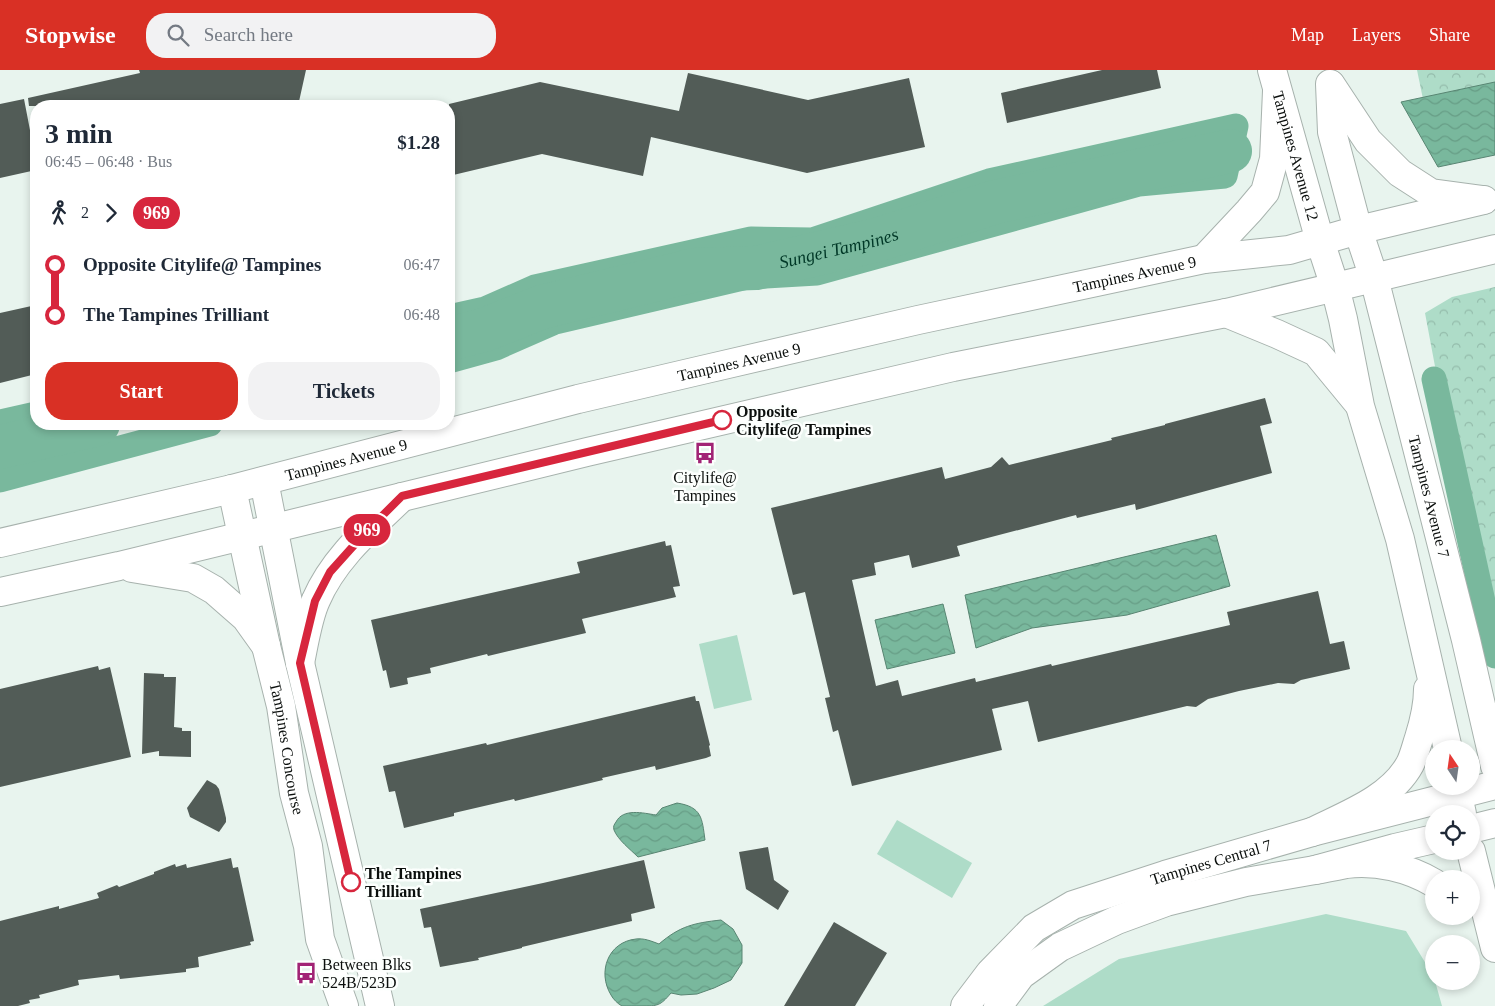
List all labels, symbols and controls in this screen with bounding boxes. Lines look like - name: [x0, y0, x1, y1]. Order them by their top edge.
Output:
- search box: [146, 13, 496, 58]
- icon: search: [164, 21, 192, 49]
- text: Stopwise: [25, 22, 116, 48]
- text: Search here: [204, 24, 293, 45]
- text: Map: [1291, 25, 1324, 45]
- text: Layers: [1352, 25, 1401, 45]
- text: Share: [1429, 25, 1470, 45]
- street label: Tampines Avenue 12: [1270, 89, 1322, 222]
- text: 3 min: [45, 118, 113, 149]
- text: $1.28: [397, 132, 440, 153]
- text: 06:45 – 06:48 · Bus: [45, 153, 172, 170]
- icon: walk: [45, 199, 73, 227]
- icon: forward: [97, 199, 125, 227]
- text: 969: [143, 203, 170, 223]
- text: 2: [81, 204, 89, 221]
- water label: Sungei Tampines: [777, 224, 901, 272]
- street label: Tampines Avenue 9: [1071, 252, 1198, 295]
- text: Opposite Citylife@ Tampines: [83, 254, 321, 275]
- text: 06:47: [404, 256, 440, 273]
- text: The Tampines Trilliant: [83, 304, 269, 325]
- text: 06:48: [404, 306, 440, 323]
- street label: Tampines Avenue 9: [676, 339, 802, 384]
- button: Start: [45, 362, 238, 420]
- button: Tickets: [248, 362, 440, 420]
- place label: Opposite Citylife@ Tampines: [736, 403, 871, 439]
- marker: Opposite Citylife@ Tampines: [712, 410, 732, 430]
- street label: Tampines Avenue 7: [1406, 433, 1453, 559]
- street label: Tampines Avenue 9: [283, 435, 409, 483]
- bus stop icon: Citylife@ Tampines: [692, 440, 718, 466]
- place label: Citylife@ Tampines: [673, 469, 737, 505]
- line badge: 969: [338, 514, 396, 546]
- text: 969: [354, 520, 381, 540]
- street label: Tampines Concourse: [267, 680, 308, 816]
- north arrow: [1425, 740, 1480, 795]
- map controls: [1425, 740, 1480, 990]
- button: locate: [1425, 805, 1480, 860]
- street label: Tampines Central 7: [1148, 836, 1273, 888]
- place label: The Tampines Trilliant: [365, 865, 461, 900]
- button: +: [1425, 870, 1480, 925]
- marker: The Tampines Trilliant: [341, 872, 361, 892]
- button: −: [1425, 935, 1480, 990]
- place label: Between Blks 524B/523D: [322, 956, 411, 991]
- bus stop icon: Between Blks 524B/523D: [293, 960, 319, 986]

